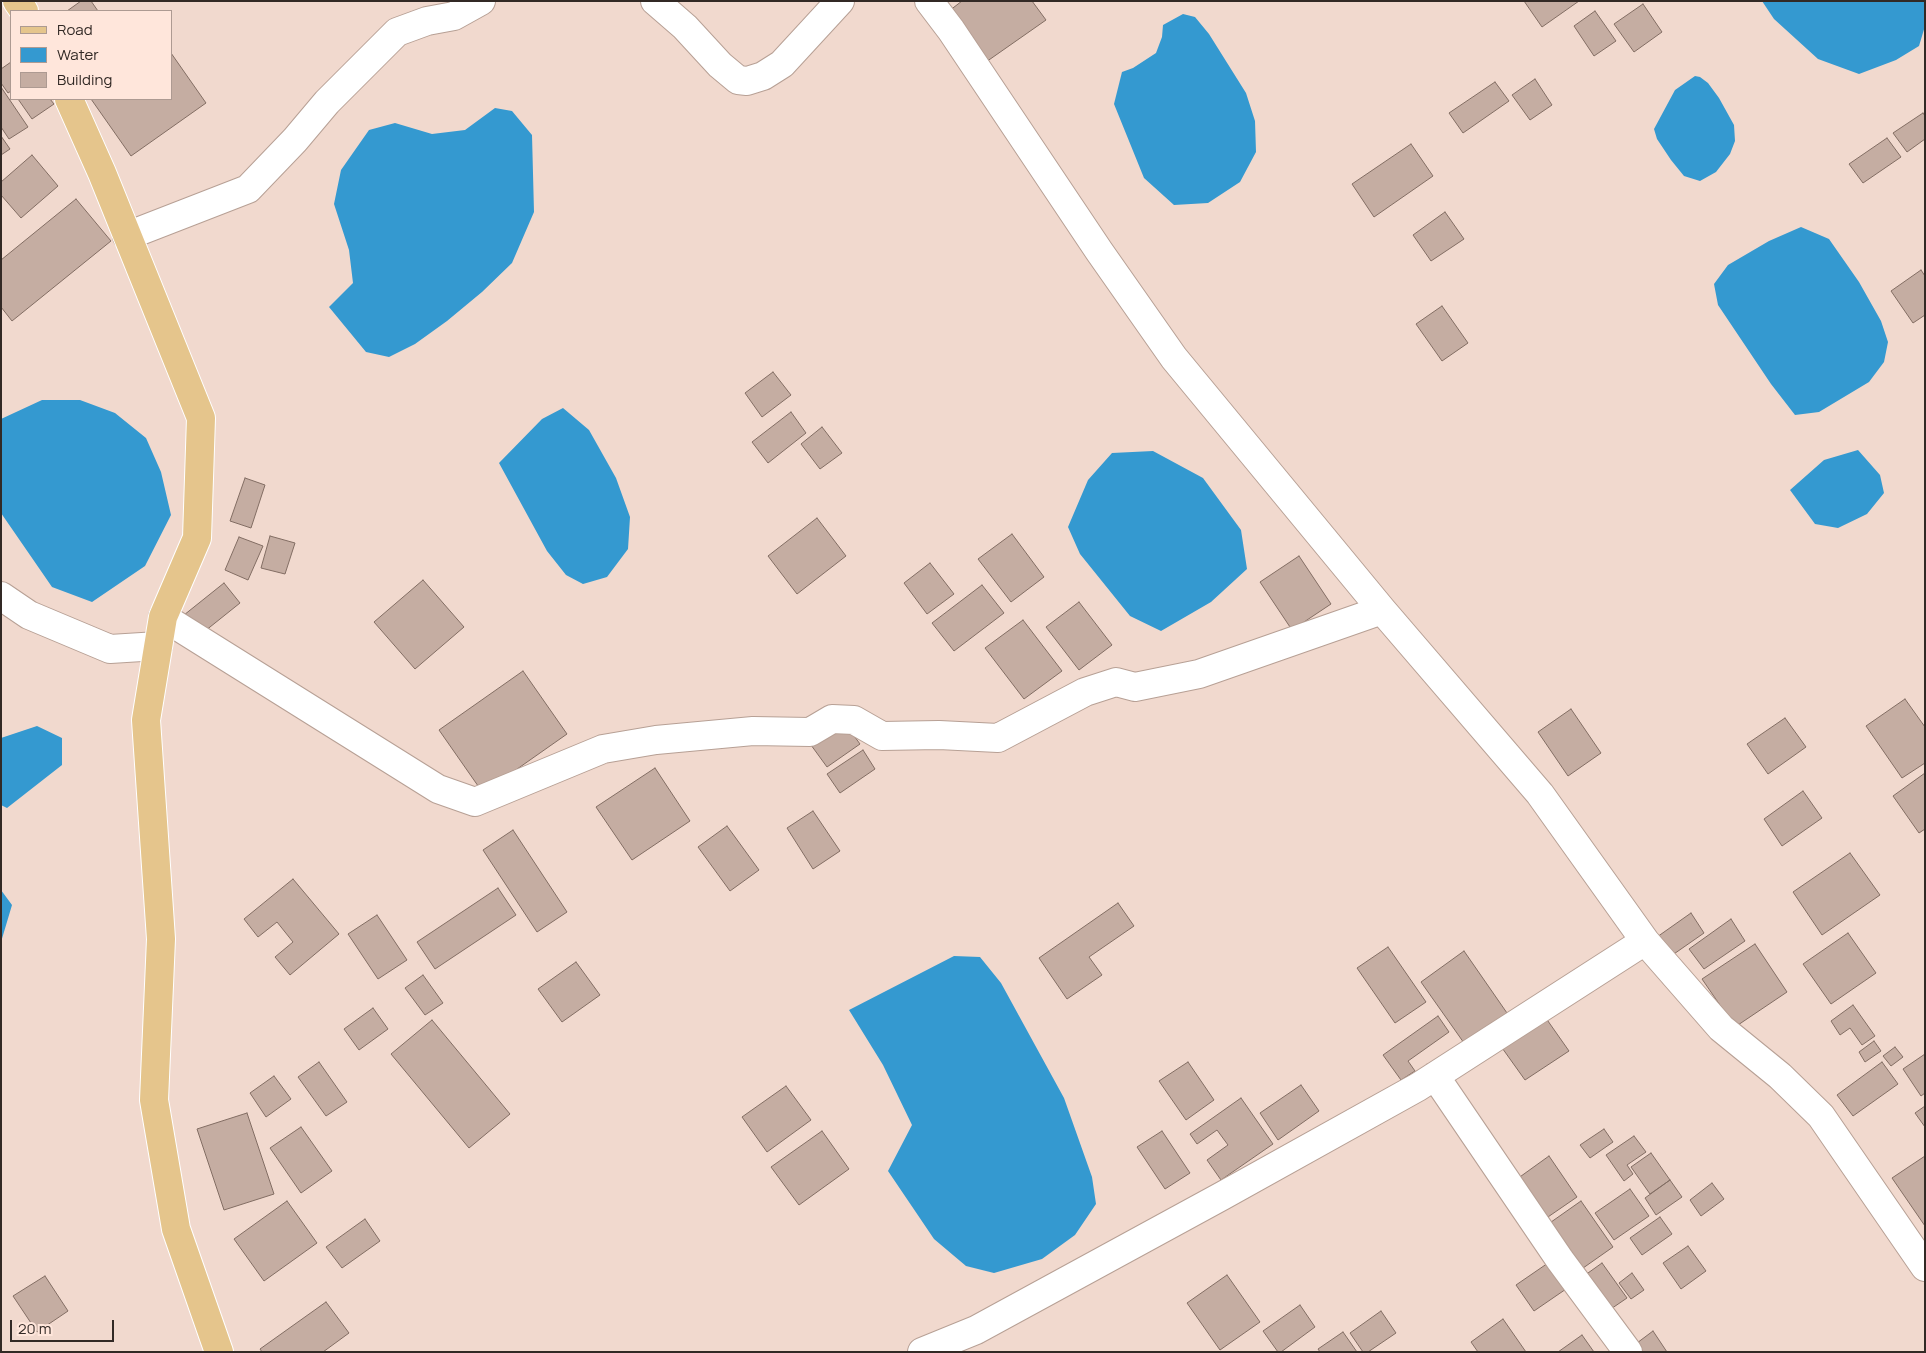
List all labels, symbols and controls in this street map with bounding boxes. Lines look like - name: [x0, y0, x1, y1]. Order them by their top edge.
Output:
- legend: [10, 10, 172, 100]
- text: Road: [57, 19, 93, 40]
- text: Water: [57, 44, 99, 65]
- text: Building: [57, 69, 112, 90]
- scale bar: [12, 1310, 116, 1342]
- text: 20 m: [18, 1318, 51, 1339]

